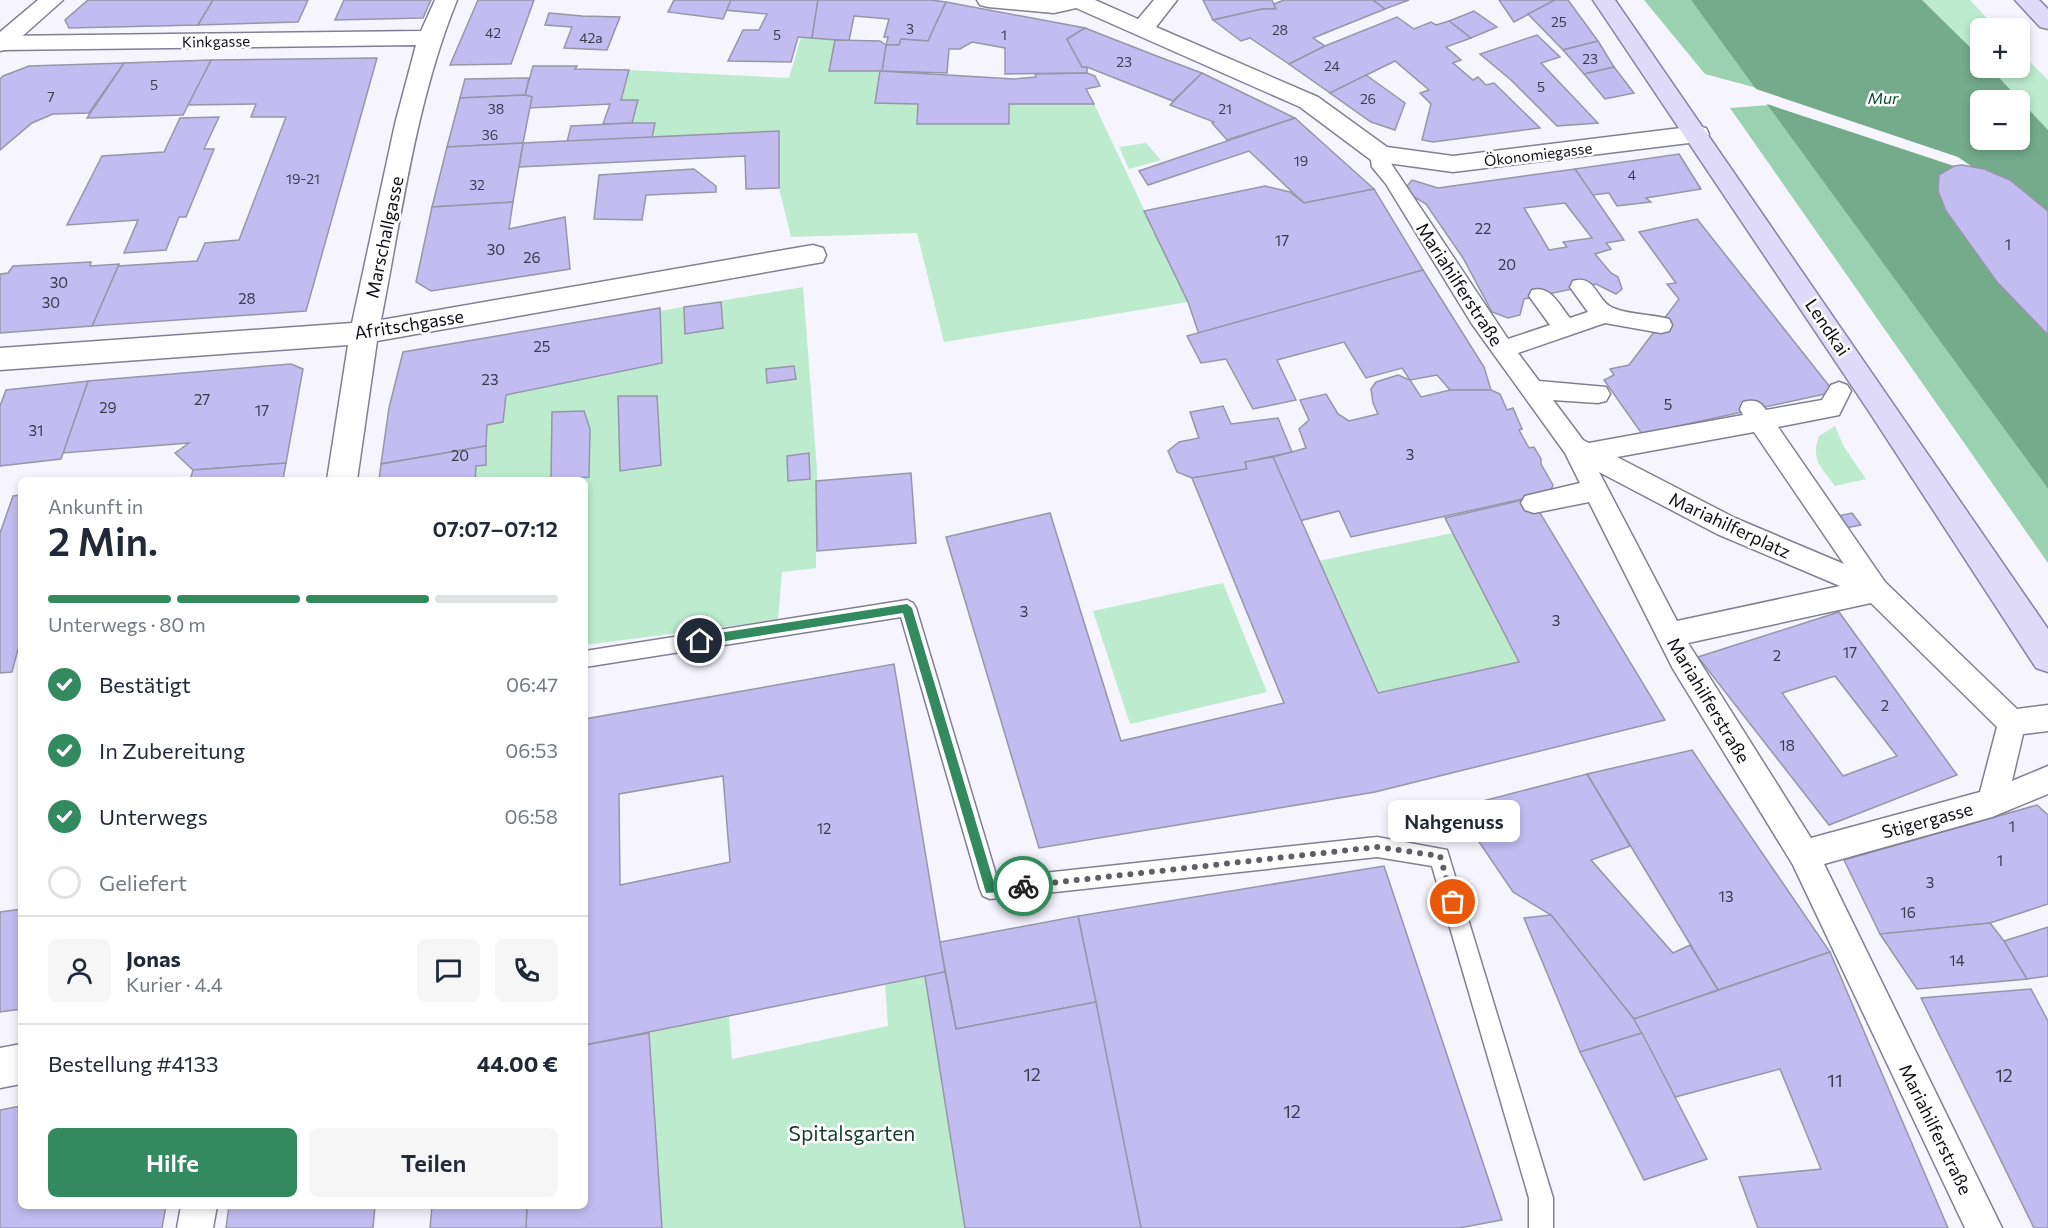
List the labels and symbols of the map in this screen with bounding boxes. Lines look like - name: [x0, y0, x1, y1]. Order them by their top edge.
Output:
- house number: 25: [1551, 13, 1567, 30]
- house number: 3: [906, 20, 914, 37]
- house number: 28: [1272, 21, 1288, 38]
- house number: 42: [485, 24, 501, 41]
- house number: 5: [773, 26, 781, 43]
- house number: 1: [1001, 26, 1007, 43]
- house number: 42a: [579, 29, 603, 46]
- street label: Kinkgasse: [182, 31, 250, 51]
- house number: 23: [1582, 50, 1598, 67]
- house number: 23: [1116, 53, 1132, 70]
- house number: 24: [1324, 57, 1341, 74]
- house number: 5: [150, 76, 158, 93]
- house number: 5: [1537, 78, 1545, 95]
- house number: 7: [47, 88, 55, 105]
- water label: Mur: [1868, 88, 1899, 107]
- house number: 26: [1360, 90, 1376, 107]
- house number: 38: [488, 100, 504, 117]
- house number: 21: [1218, 100, 1232, 117]
- house number: 36: [482, 126, 498, 143]
- street label: Ökonomiegasse: [1483, 138, 1593, 170]
- house number: 19: [1294, 152, 1308, 169]
- house number: 4: [1628, 166, 1637, 183]
- house number: 19-21: [286, 170, 320, 187]
- street label: Marschallgasse: [360, 174, 408, 300]
- house number: 32: [469, 176, 485, 193]
- street label: Mariahilferstraße: [1412, 218, 1508, 350]
- house number: 22: [1475, 219, 1491, 237]
- house number: 17: [1275, 231, 1289, 249]
- house number: 1: [2005, 235, 2011, 253]
- house number: 30: [487, 240, 505, 258]
- house number: 26: [523, 248, 541, 266]
- house number: 20: [1498, 255, 1516, 273]
- house number: 30: [50, 273, 68, 291]
- house number: 28: [238, 289, 256, 307]
- house number: 30: [42, 293, 60, 311]
- street label: Lendkai: [1801, 294, 1855, 360]
- street label: Afritschgasse: [353, 304, 465, 344]
- house number: 25: [534, 337, 550, 355]
- house number: 23: [482, 370, 498, 388]
- house number: 27: [194, 390, 210, 408]
- house number: 5: [1664, 395, 1672, 413]
- house number: 29: [99, 398, 117, 416]
- house number: 17: [255, 401, 269, 419]
- house number: 31: [29, 421, 43, 439]
- house number: 3: [1406, 445, 1414, 463]
- house number: 20: [451, 446, 469, 464]
- street label: Mariahilferplatz: [1666, 487, 1794, 563]
- house number: 3: [1020, 602, 1028, 620]
- house number: 3: [1552, 611, 1560, 629]
- pin: [674, 615, 725, 666]
- street label: Mariahilferstraße: [1663, 633, 1755, 767]
- house number: 17: [1843, 643, 1857, 661]
- house number: 2: [1773, 646, 1781, 664]
- house number: 2: [1881, 696, 1889, 714]
- house number: 18: [1779, 736, 1795, 754]
- street label: Stigergasse: [1879, 797, 1975, 843]
- callout: Nahgenuss: [1387, 800, 1519, 842]
- house number: 1: [2009, 817, 2015, 835]
- house number: 12: [817, 819, 831, 837]
- house number: 1: [1997, 851, 2003, 869]
- courier: [993, 856, 1053, 916]
- house number: 3: [1926, 873, 1934, 891]
- pin: [1427, 876, 1478, 927]
- house number: 13: [1719, 887, 1733, 905]
- house number: 16: [1900, 903, 1916, 921]
- house number: 14: [1949, 951, 1965, 969]
- street label: Mariahilferstraße: [1895, 1060, 1977, 1198]
- house number: 12: [1023, 1063, 1041, 1085]
- house number: 12: [1995, 1064, 2013, 1086]
- house number: 11: [1827, 1069, 1843, 1091]
- house number: 12: [1283, 1100, 1301, 1122]
- park label: Spitalsgarten: [789, 1120, 915, 1145]

